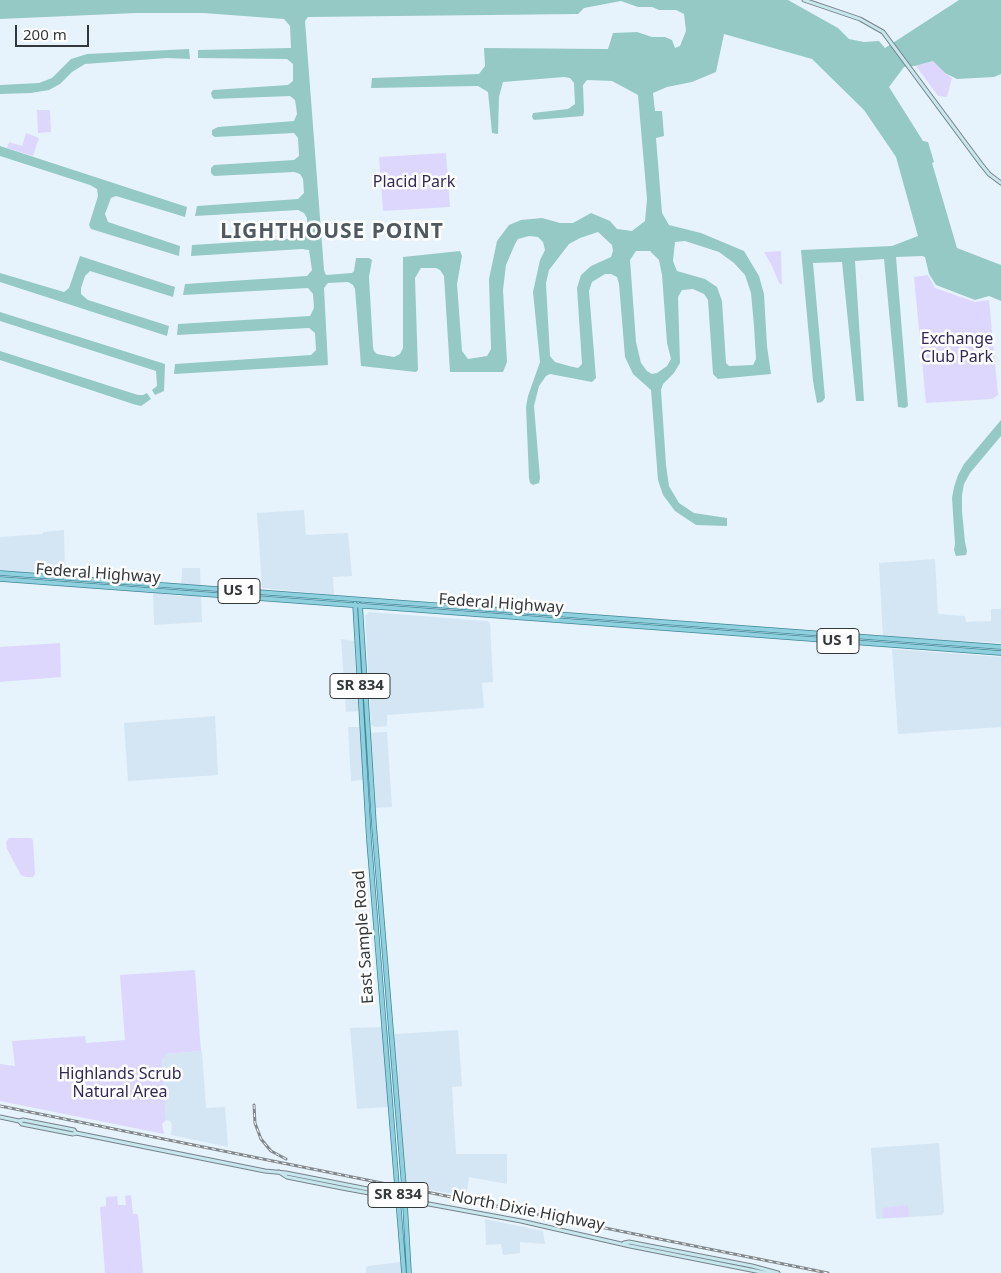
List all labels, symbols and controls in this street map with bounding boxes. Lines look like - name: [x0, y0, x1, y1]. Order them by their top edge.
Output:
- scale bar: [18, 15, 91, 47]
- text: 200 m: [23, 24, 67, 44]
- park label: Placid Park: [373, 172, 455, 192]
- district label: LIGHTHOUSE POINT: [218, 219, 446, 245]
- park label: Exchange Club Park: [921, 329, 993, 367]
- street label: Federal Highway: [35, 560, 161, 588]
- road number: US 1: [218, 578, 260, 604]
- street label: Federal Highway: [438, 590, 564, 618]
- road number: US 1: [817, 628, 859, 654]
- road number: SR 834: [330, 674, 390, 698]
- street label: East Sample Road: [350, 870, 378, 1004]
- park label: Highlands Scrub Natural Area: [58, 1064, 182, 1102]
- road number: SR 834: [368, 1182, 428, 1208]
- street label: North Dixie Highway: [450, 1187, 606, 1235]

